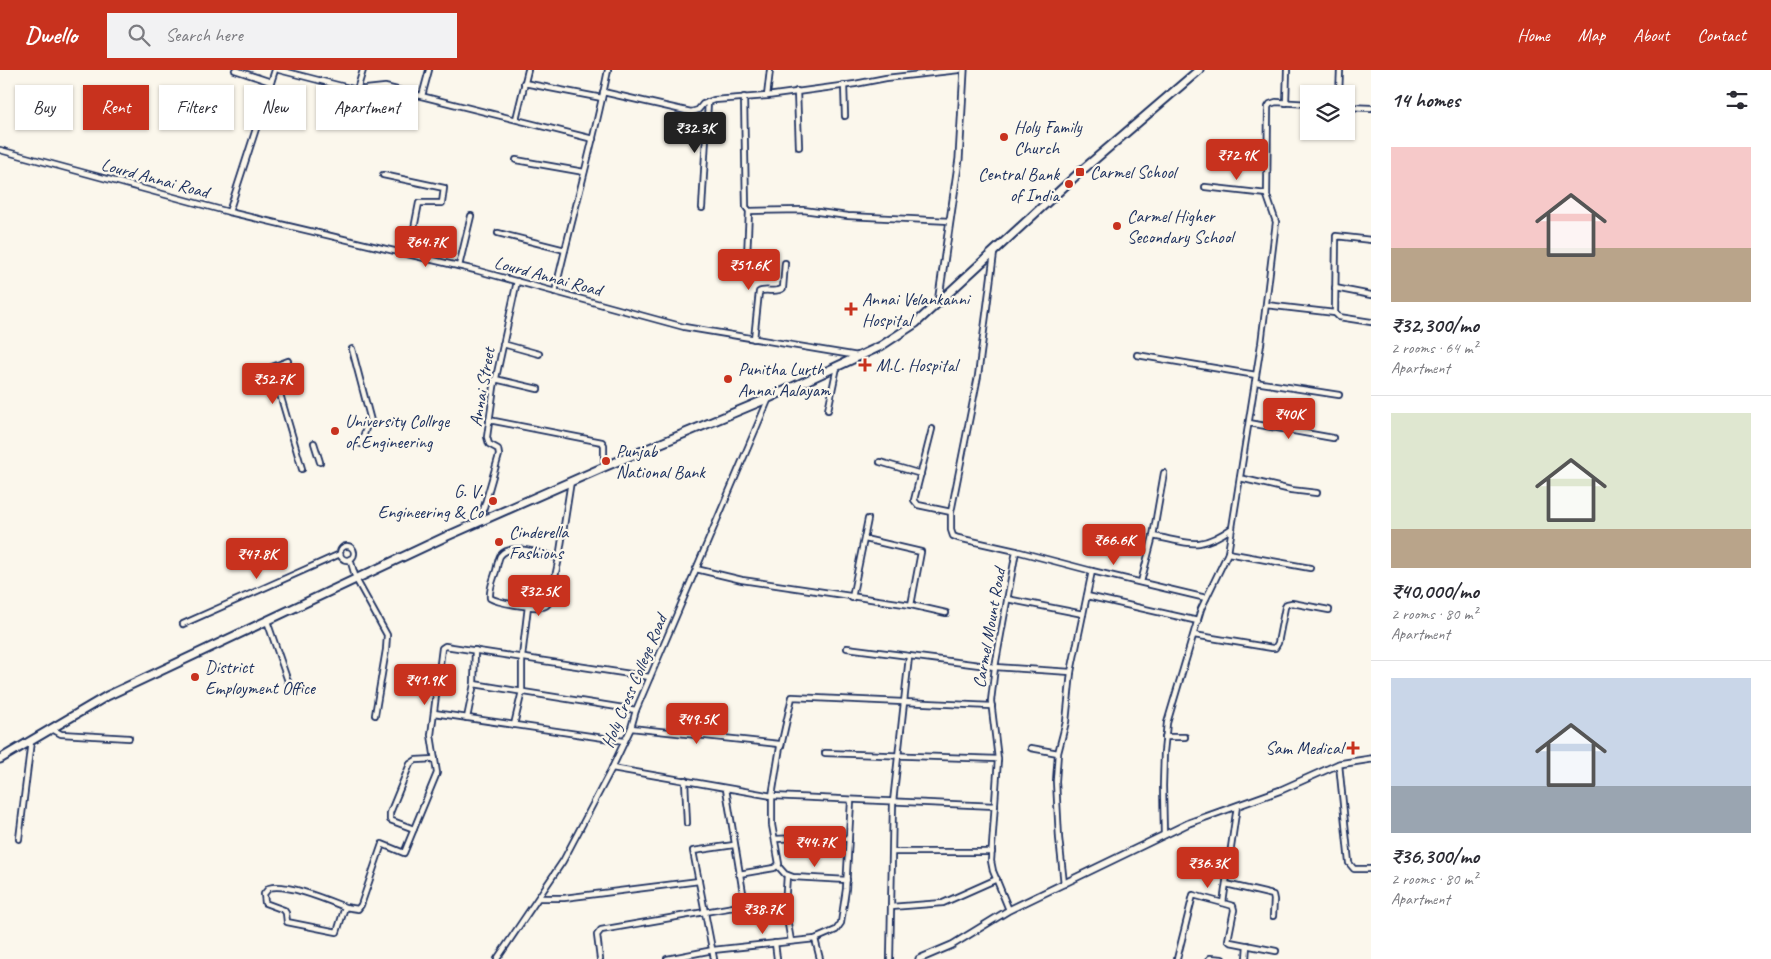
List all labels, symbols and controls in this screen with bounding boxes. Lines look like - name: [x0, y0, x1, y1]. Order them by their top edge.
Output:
- search box: [107, 13, 457, 58]
- text: Dwello: [25, 20, 77, 50]
- icon: search: [125, 21, 153, 49]
- text: Search here: [165, 23, 243, 47]
- text: Home: [1517, 24, 1550, 46]
- text: Map: [1578, 24, 1605, 46]
- text: About: [1633, 24, 1669, 46]
- text: Contact: [1697, 24, 1746, 46]
- chip: Buy: [15, 85, 73, 130]
- chip: Rent: [83, 85, 149, 130]
- chip: Filters: [159, 85, 234, 130]
- chip: New: [244, 85, 306, 130]
- chip: Apartment: [316, 85, 418, 130]
- map controls: [1300, 85, 1355, 140]
- button: layers: [1300, 85, 1355, 140]
- icon: filters: [1723, 86, 1751, 114]
- text: 14 homes: [1391, 87, 1460, 113]
- pin: ₹32.3K: [654, 112, 736, 154]
- place label: Holy Family Church: [1014, 116, 1084, 159]
- text: ₹32.3K: [675, 118, 715, 138]
- marker: Holy Family Church: [998, 131, 1010, 143]
- pin: ₹72.9K: [1196, 138, 1278, 181]
- text: ₹72.9K: [1217, 145, 1257, 165]
- street label: Lourd Annai Road: [99, 153, 214, 204]
- place label: Carmel School: [1090, 161, 1179, 183]
- place label: Central Bank of India: [978, 163, 1061, 206]
- marker: Carmel School: [1074, 166, 1086, 178]
- marker: Central Bank of India: [1063, 178, 1075, 190]
- icon: home: [1526, 180, 1616, 270]
- place label: Carmel Higher Secondary School: [1127, 205, 1236, 248]
- marker: Carmel Higher Secondary School: [1111, 220, 1123, 232]
- pin: ₹64.7K: [385, 226, 467, 268]
- text: ₹64.7K: [406, 232, 446, 252]
- pin: ₹51.6K: [708, 248, 790, 291]
- street label: Lourd Annai Road: [492, 251, 607, 302]
- text: ₹51.6K: [729, 255, 769, 275]
- place label: Annai Velankanni Hospital: [862, 288, 972, 331]
- marker: Annai Velankanni Hospital: [844, 302, 858, 316]
- text: ₹32,300/mo: [1391, 312, 1479, 338]
- text: 2 rooms · 64 m²: [1391, 338, 1477, 358]
- street label: Annai Street: [464, 344, 500, 428]
- place label: M.L. Hospital: [876, 354, 960, 376]
- place label: Punitha Lurth Annai Aalayam: [738, 358, 831, 401]
- marker: M.L. Hospital: [858, 358, 872, 372]
- text: Apartment: [1391, 358, 1450, 378]
- pin: ₹52.7K: [232, 362, 314, 405]
- text: ₹52.7K: [253, 369, 293, 389]
- marker: Punitha Lurth Annai Aalayam: [722, 373, 734, 385]
- pin: ₹40K: [1259, 398, 1319, 440]
- text: ₹40K: [1274, 404, 1304, 424]
- place label: University Collrge of Engineering: [345, 410, 450, 453]
- marker: University Collrge of Engineering: [329, 425, 341, 437]
- place label: Punjab National Bank: [616, 440, 706, 483]
- icon: home: [1526, 445, 1616, 535]
- marker: Punjab National Bank: [600, 455, 612, 467]
- place label: G. V. Engineering & Co: [378, 480, 485, 523]
- marker: G. V. Engineering & Co: [487, 495, 499, 507]
- place label: Cinderella Fashions: [509, 521, 569, 564]
- pin: ₹66.6K: [1073, 524, 1155, 566]
- text: ₹66.6K: [1093, 530, 1135, 550]
- marker: Cinderella Fashions: [493, 536, 505, 548]
- pin: ₹47.8K: [216, 538, 298, 580]
- text: ₹47.8K: [237, 544, 277, 564]
- street label: Carmel Mount Road: [968, 563, 1011, 690]
- pin: ₹32.5K: [498, 574, 580, 617]
- text: ₹40,000/mo: [1391, 578, 1479, 604]
- text: ₹32.5K: [519, 581, 559, 601]
- text: 2 rooms · 80 m²: [1391, 604, 1477, 624]
- street label: Holy Cross College Road: [596, 608, 673, 751]
- text: Apartment: [1391, 624, 1450, 644]
- place label: District Employment Office: [205, 656, 316, 699]
- pin: ₹41.9K: [384, 664, 466, 706]
- text: ₹41.9K: [405, 670, 445, 690]
- marker: District Employment Office: [189, 671, 201, 683]
- pin: ₹49.5K: [656, 702, 738, 745]
- text: ₹49.5K: [677, 709, 717, 729]
- icon: home: [1526, 710, 1616, 800]
- place label: Sam Medical: [1265, 737, 1346, 759]
- marker: Sam Medical: [1347, 742, 1359, 754]
- pin: ₹44.7K: [774, 826, 856, 868]
- text: ₹44.7K: [795, 832, 835, 852]
- text: ₹36,300/mo: [1391, 843, 1479, 869]
- pin: ₹36.3K: [1167, 846, 1249, 889]
- text: ₹36.3K: [1188, 853, 1228, 873]
- text: 2 rooms · 80 m²: [1391, 869, 1477, 889]
- text: Apartment: [1391, 889, 1450, 909]
- pin: ₹38.7K: [722, 892, 804, 935]
- text: ₹38.7K: [743, 899, 783, 919]

